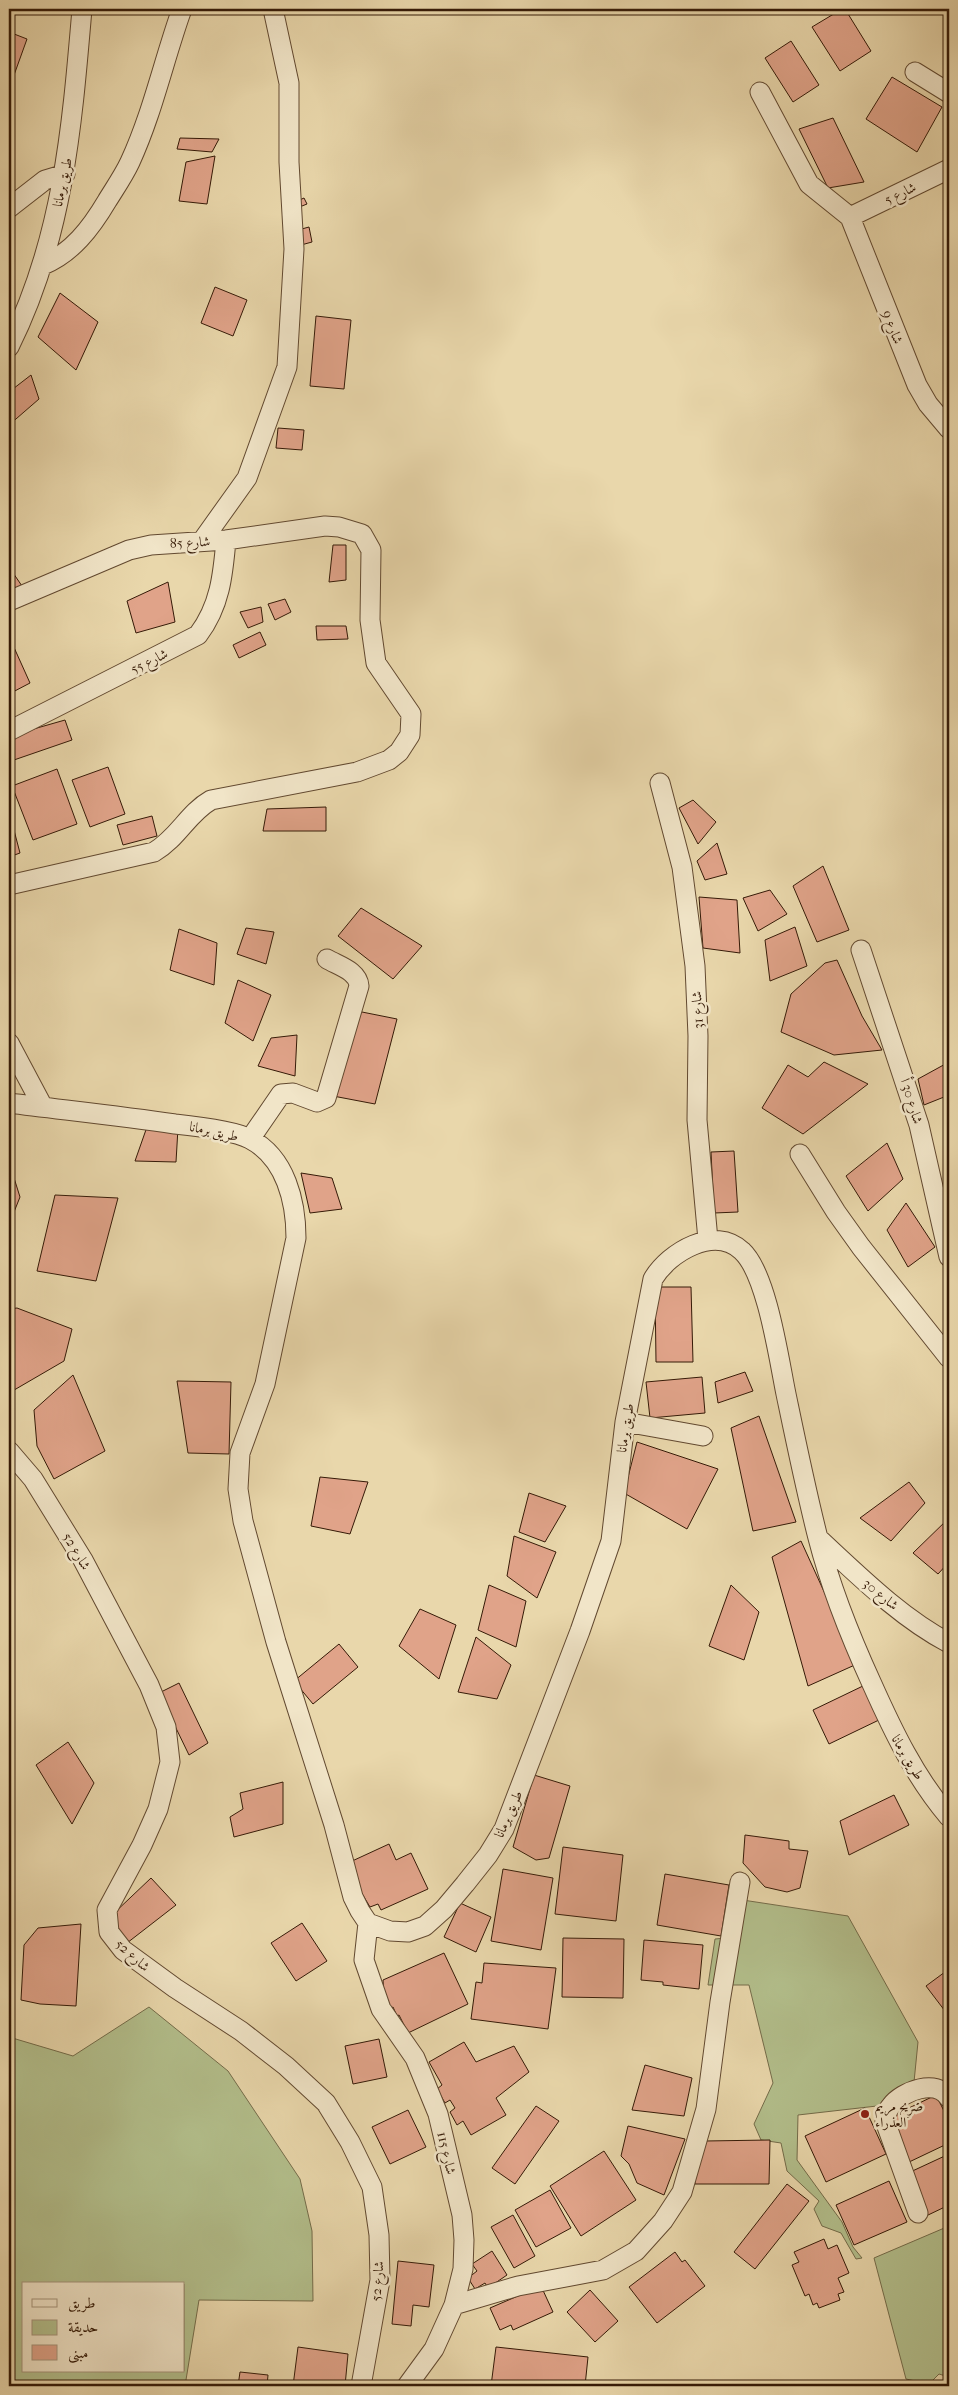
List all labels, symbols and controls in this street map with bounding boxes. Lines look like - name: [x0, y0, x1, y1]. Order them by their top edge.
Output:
- street label: طريق برمانا: [49, 156, 76, 208]
- street label: شارع 5: [881, 178, 920, 211]
- street label: شارع 9: [876, 308, 907, 348]
- street label: شارع 85: [169, 533, 211, 555]
- street label: شارع 55: [128, 645, 172, 680]
- street label: شارع 31: [688, 990, 710, 1029]
- street label: شارع 30 أ: [894, 1076, 928, 1127]
- street label: طريق برمانا: [188, 1118, 240, 1145]
- street label: طريق برمانا: [613, 1402, 638, 1454]
- street label: شارع 52: [56, 1529, 94, 1575]
- street label: شارع 30: [858, 1575, 902, 1616]
- street label: طريق برمانا: [887, 1732, 928, 1783]
- street label: طريق برمانا: [491, 1788, 526, 1840]
- street label: شارع 52: [110, 1935, 153, 1978]
- place label: ضريح مريم العذراء: [875, 2098, 923, 2131]
- marker: ضريح مريم العذراء: [859, 2108, 871, 2120]
- street label: شارع 115: [430, 2130, 460, 2177]
- street label: شارع 52: [367, 2260, 391, 2302]
- legend: [22, 2282, 185, 2372]
- text: طريق: [68, 2294, 95, 2313]
- text: حديقة: [68, 2318, 98, 2336]
- text: مبنى: [68, 2344, 88, 2364]

